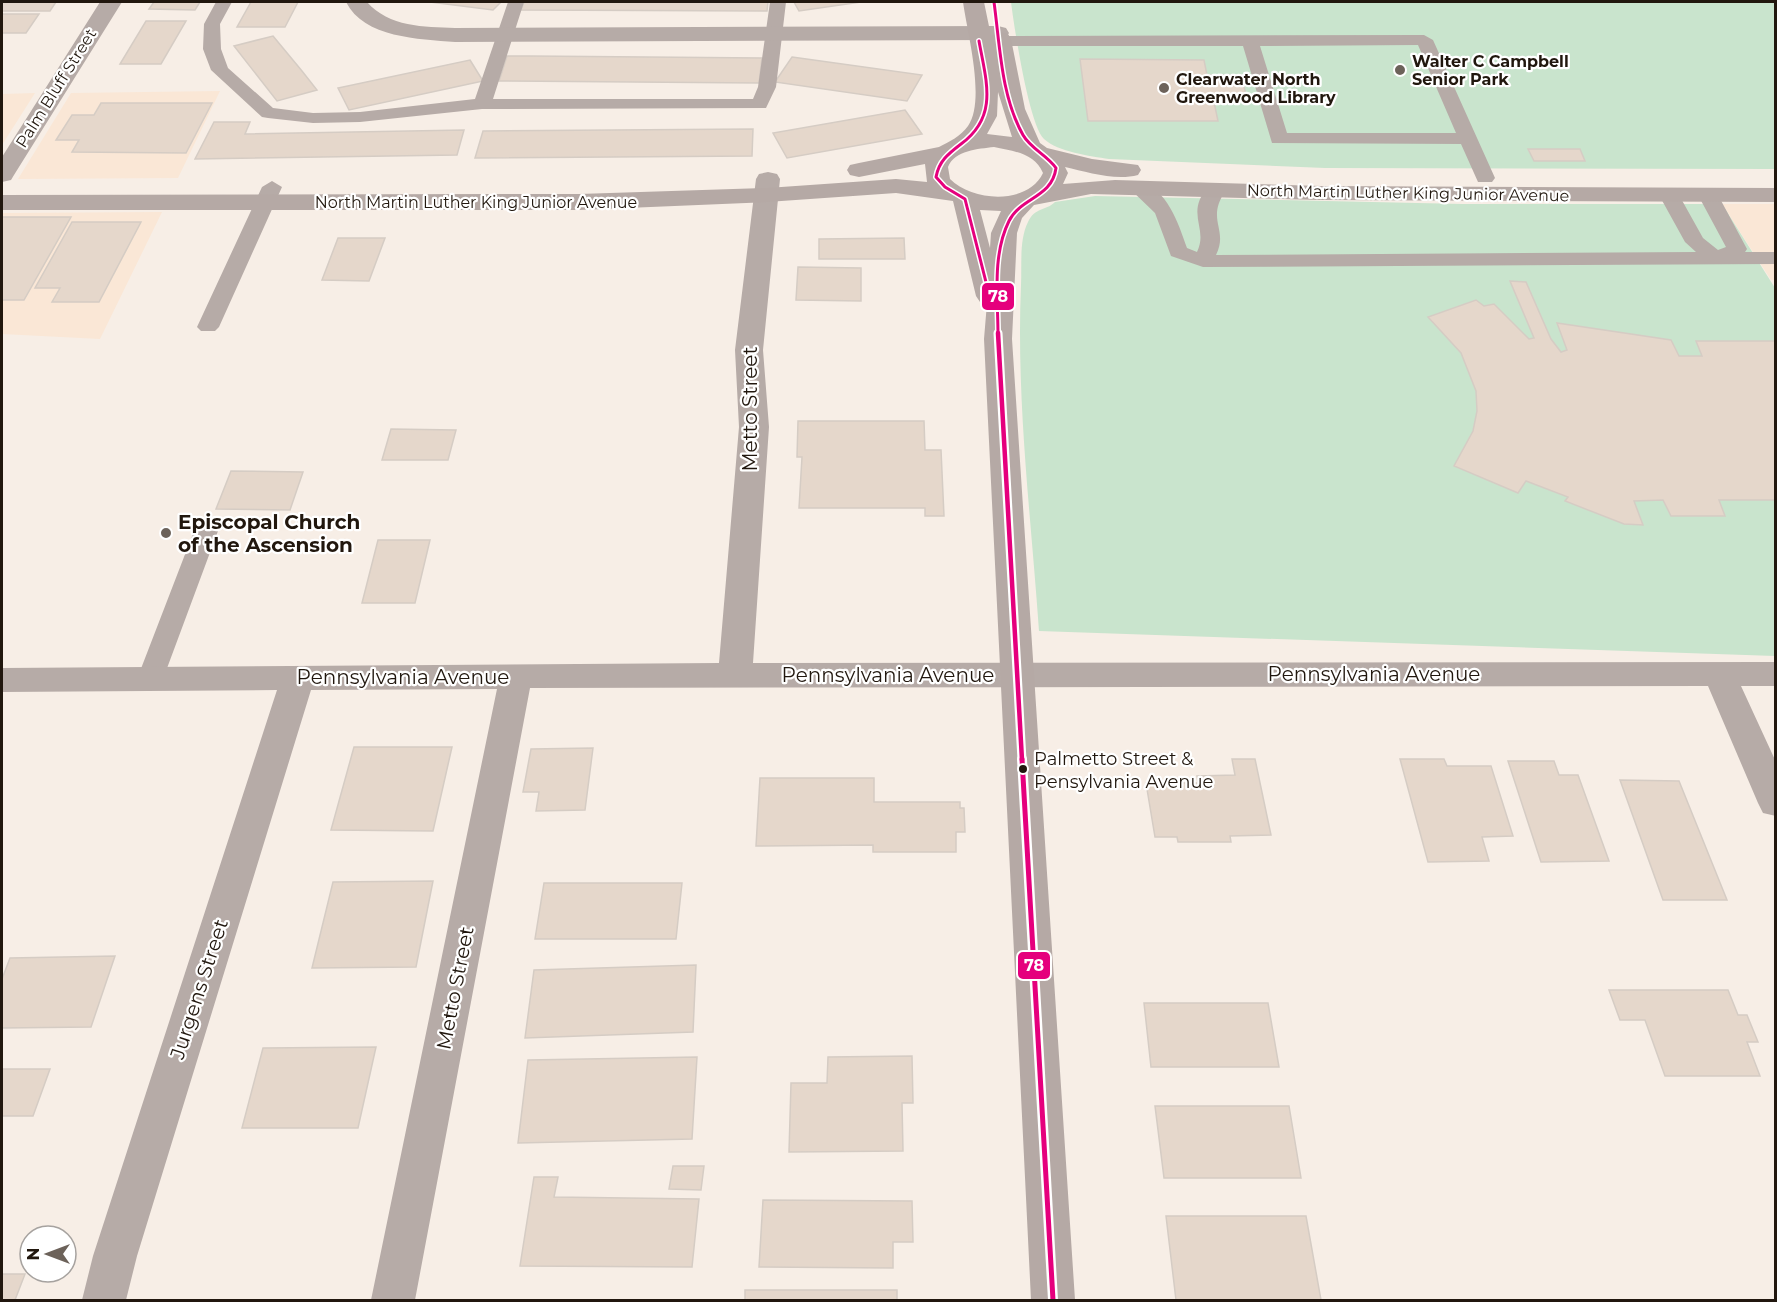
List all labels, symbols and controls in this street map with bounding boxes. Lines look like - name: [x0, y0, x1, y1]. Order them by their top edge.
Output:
- street label: Palm Bluff Street: [12, 25, 101, 151]
- place label: Walter C Campbell Senior Park: [1412, 52, 1569, 89]
- marker: Walter C Campbell Senior Park: [1393, 63, 1407, 77]
- place label: Clearwater North Greenwood Library: [1176, 70, 1336, 107]
- marker: Clearwater North Greenwood Library: [1157, 81, 1171, 95]
- street label: North Martin Luther King Junior Avenue: [1247, 181, 1569, 205]
- street label: North Martin Luther King Junior Avenue: [315, 193, 637, 212]
- line badge: 78: [981, 282, 1015, 311]
- text: 78: [988, 287, 1008, 306]
- street label: Metto Street: [738, 346, 762, 472]
- place label: Episcopal Church of the Ascension: [178, 510, 360, 557]
- marker: Episcopal Church of the Ascension: [159, 526, 173, 540]
- street label: Pennsylvania Avenue: [1268, 662, 1480, 686]
- street label: Pennsylvania Avenue: [782, 663, 994, 687]
- street label: Pennsylvania Avenue: [297, 665, 509, 689]
- place label: Palmetto Street & Pensylvania Avenue: [1034, 748, 1214, 793]
- marker: Palmetto Street & Pensylvania Avenue: [1017, 763, 1029, 775]
- street label: Jurgens Street: [165, 916, 233, 1063]
- street label: Metto Street: [431, 924, 479, 1052]
- line badge: 78: [1017, 951, 1051, 980]
- text: 78: [1024, 956, 1044, 975]
- north arrow: [18, 1224, 78, 1284]
- text: N: [24, 1248, 43, 1260]

